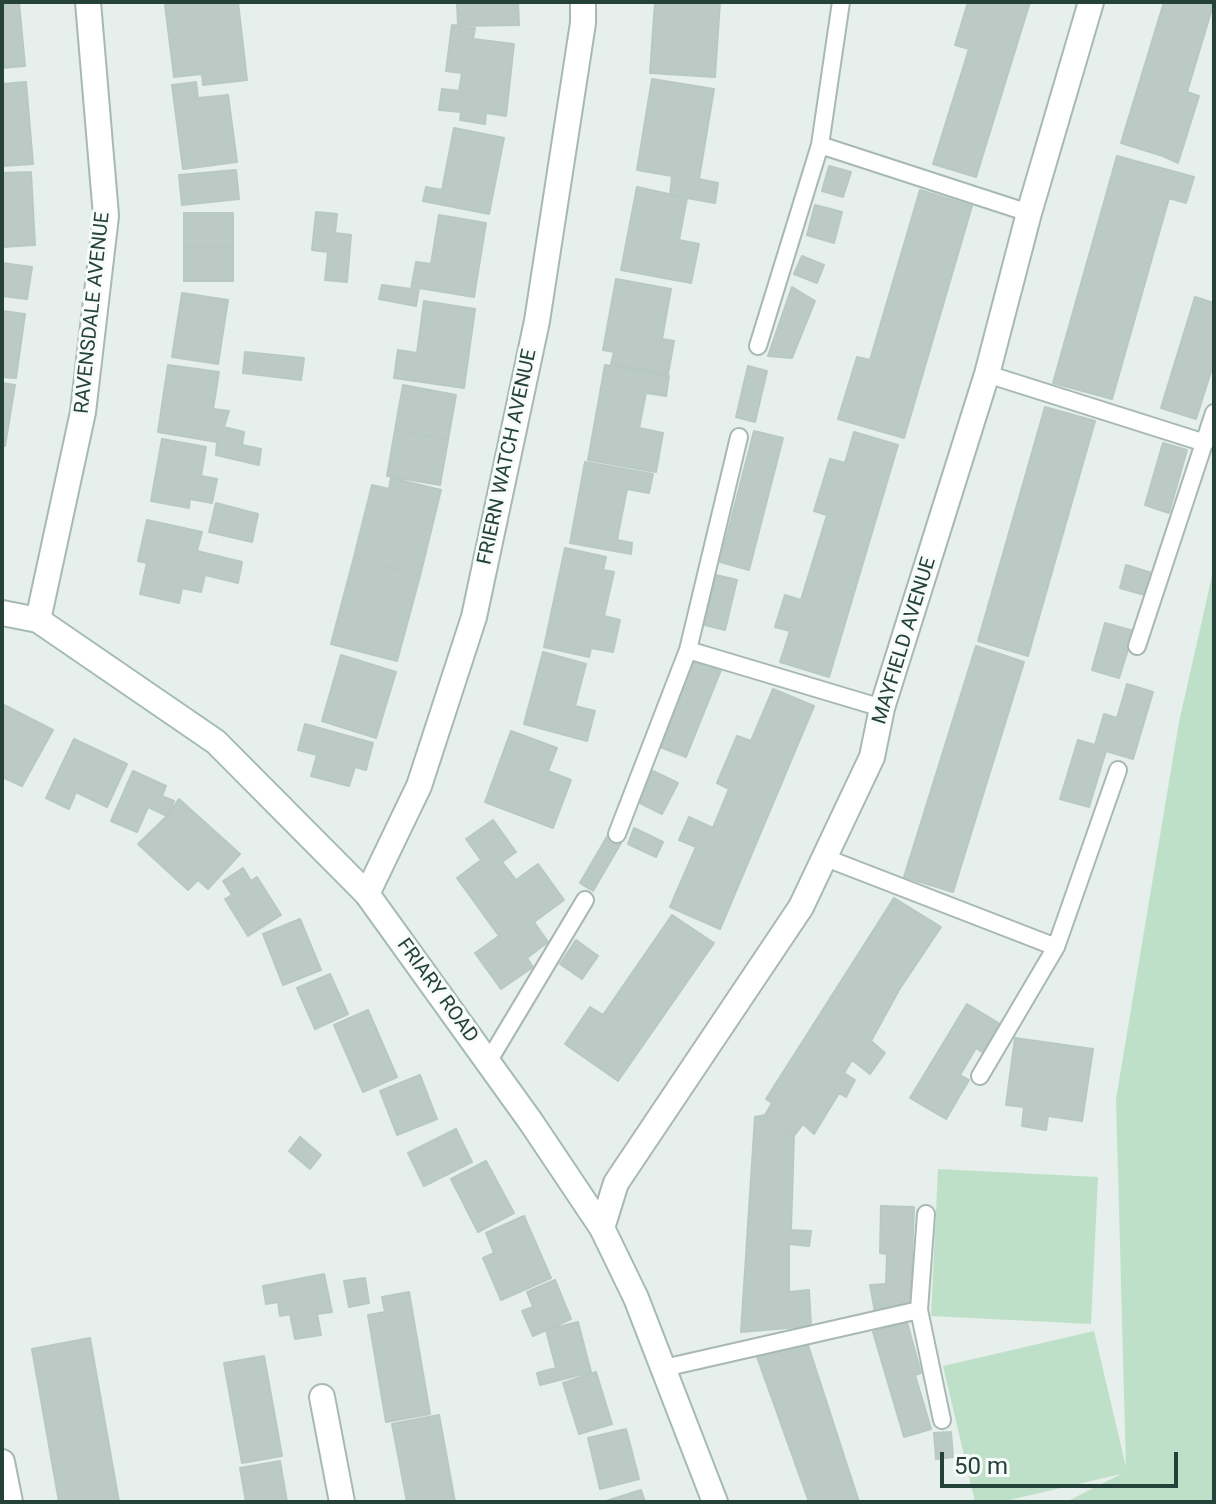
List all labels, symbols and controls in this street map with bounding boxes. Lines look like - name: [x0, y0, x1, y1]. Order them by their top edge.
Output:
- street label: RAVENSDALE AVENUE: [70, 211, 116, 415]
- street label: FRIERN WATCH AVENUE: [473, 347, 543, 567]
- street label: MAYFIELD AVENUE: [868, 555, 942, 727]
- street label: FRIARY ROAD: [391, 934, 483, 1048]
- scale bar: [944, 1436, 1182, 1486]
- text: 50 m: [954, 1452, 1008, 1480]

